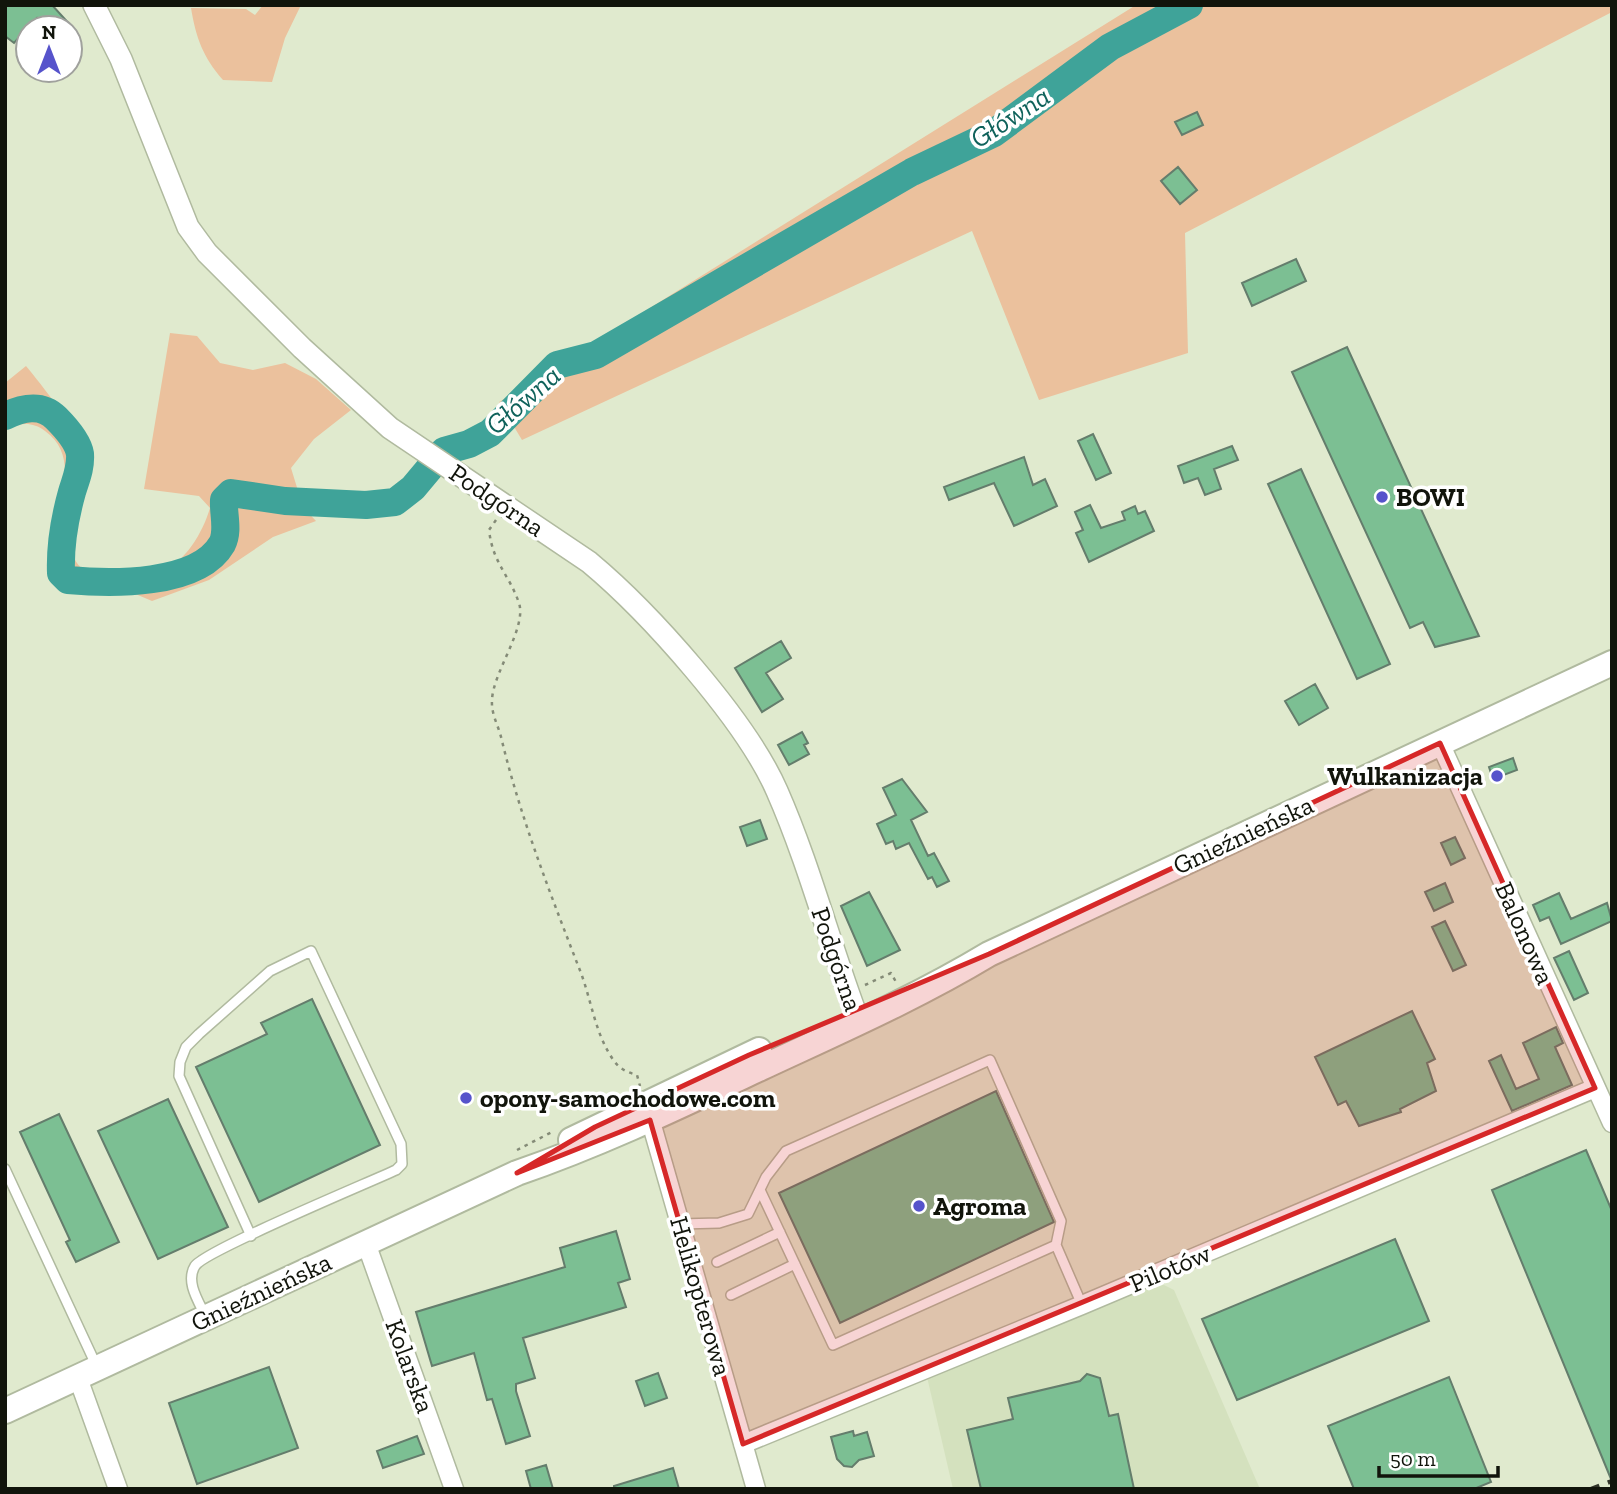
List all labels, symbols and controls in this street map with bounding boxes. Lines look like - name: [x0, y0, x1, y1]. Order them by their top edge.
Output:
- north arrow: [14, 14, 84, 84]
- text: N: [42, 21, 56, 44]
- water label: Główna: [964, 79, 1056, 155]
- water label: Główna: [479, 359, 567, 441]
- street label: Podgórna: [443, 457, 551, 544]
- place label: BOWI: [1396, 481, 1465, 513]
- marker: BOWI: [1374, 489, 1390, 505]
- place label: Wulkanizacja: [1327, 760, 1483, 792]
- marker: Wulkanizacja: [1489, 768, 1505, 784]
- street label: Gnieźnieńska: [1168, 788, 1319, 881]
- street label: Balonowa: [1488, 877, 1562, 990]
- street label: Podgórna: [804, 903, 870, 1016]
- place label: opony-samochodowe.com: [480, 1082, 776, 1114]
- marker: opony-samochodowe.com: [458, 1090, 474, 1106]
- place label: Agroma: [933, 1190, 1026, 1222]
- marker: Agroma: [911, 1198, 927, 1214]
- street label: Helikopterowa: [663, 1213, 739, 1380]
- street label: Pilotów: [1125, 1237, 1215, 1299]
- street label: Gnieźnieńska: [186, 1245, 337, 1338]
- street label: Kolarska: [378, 1315, 442, 1418]
- scale bar: [1379, 1434, 1498, 1478]
- text: 50 m: [1390, 1446, 1436, 1471]

